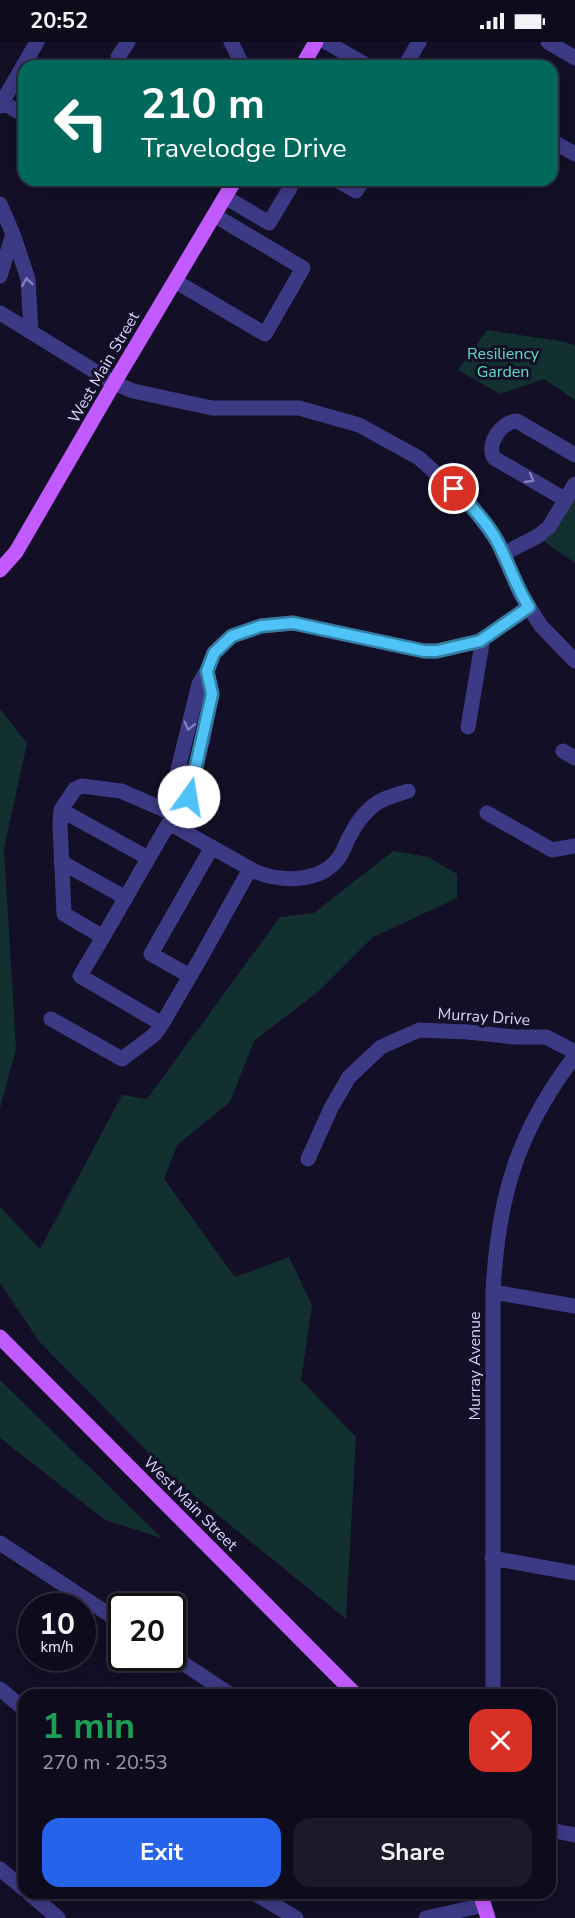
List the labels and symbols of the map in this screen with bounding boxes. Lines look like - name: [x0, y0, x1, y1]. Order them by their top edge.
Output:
- one-way arrow: [21, 277, 34, 287]
- street label: West Main Street: [63, 307, 145, 427]
- park label: Resiliency Garden: [467, 343, 540, 383]
- pin: [428, 463, 479, 514]
- one-way arrow: [524, 472, 534, 483]
- one-way arrow: [183, 721, 196, 731]
- position arrow: [157, 765, 221, 829]
- street label: Murray Drive: [437, 1003, 531, 1031]
- street label: Murray Avenue: [464, 1311, 486, 1421]
- street label: West Main Street: [138, 1452, 243, 1556]
- speed limit sign: 20: [108, 1593, 186, 1671]

